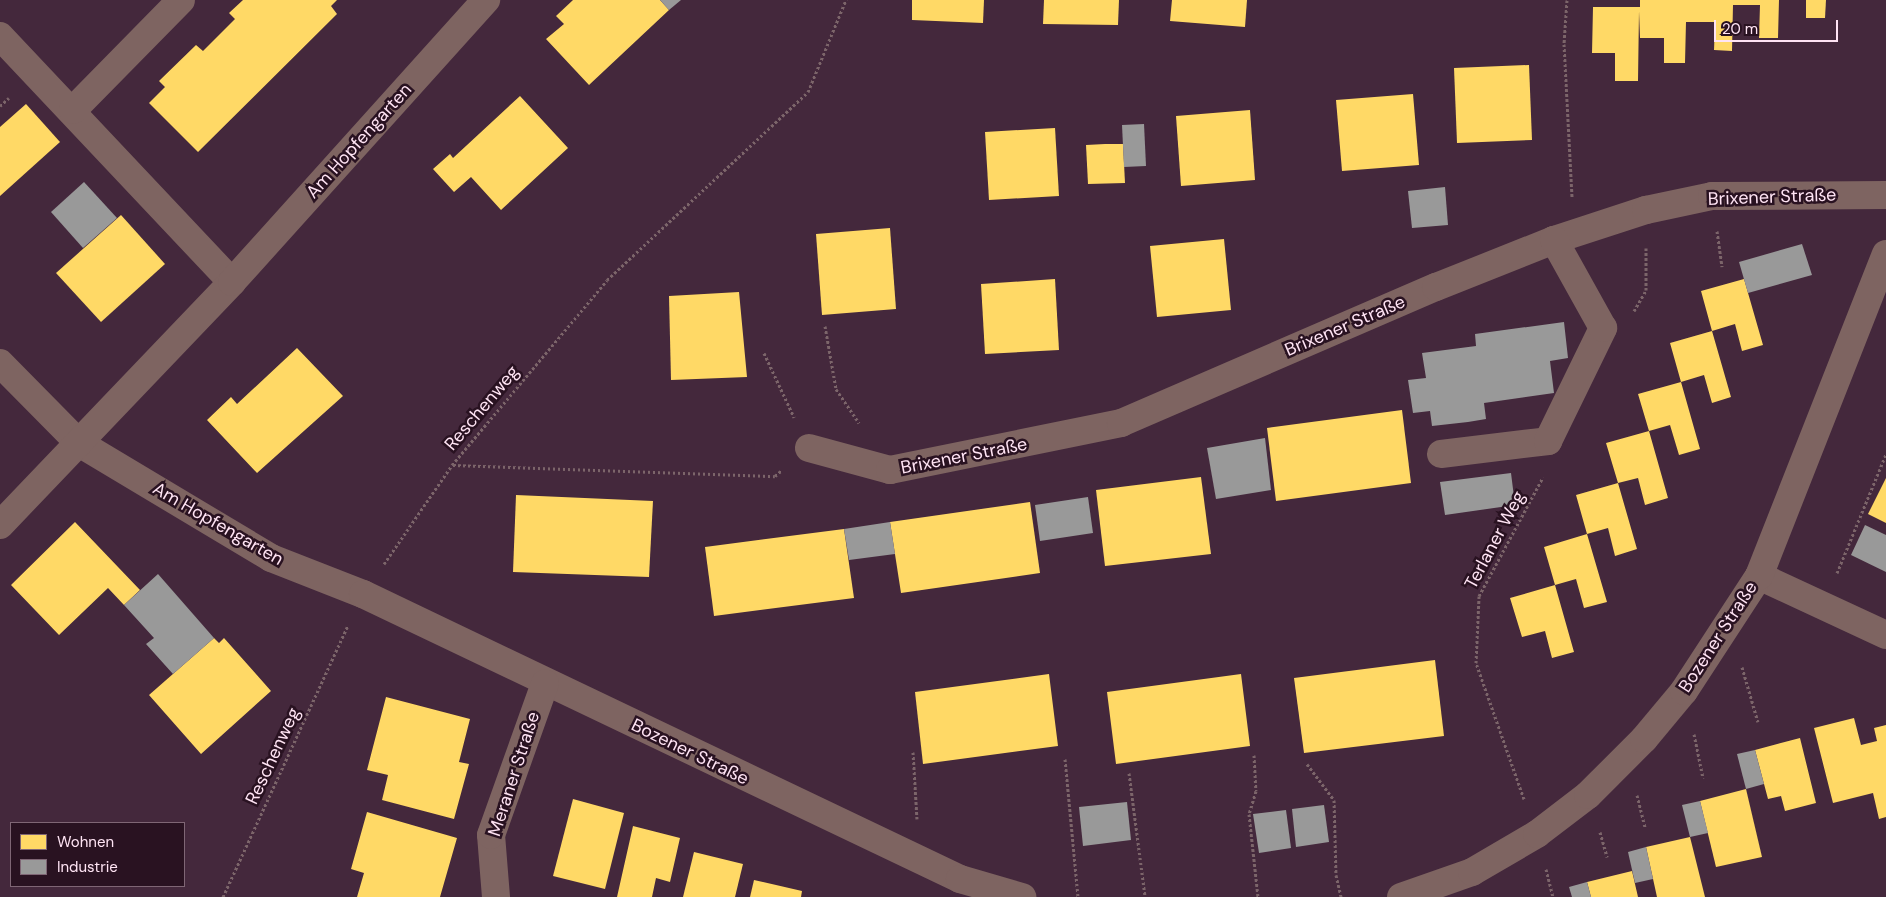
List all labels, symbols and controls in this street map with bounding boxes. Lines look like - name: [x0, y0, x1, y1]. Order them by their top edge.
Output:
- scale bar: [1716, 10, 1840, 42]
- text: 20 m: [1722, 19, 1758, 39]
- street label: Am Hopfengarten: [302, 79, 416, 203]
- street label: Brixener Straße: [1707, 184, 1837, 210]
- street label: Brixener Straße: [1282, 291, 1408, 361]
- street label: Reschenweg: [440, 361, 524, 455]
- street label: Brixener Straße: [899, 433, 1029, 479]
- street label: Am Hopfengarten: [149, 478, 287, 570]
- street label: Terlaner Weg: [1460, 487, 1530, 593]
- street label: Bozener Straße: [1674, 578, 1762, 696]
- street label: Reschenweg: [241, 704, 305, 808]
- street label: Meraner Straße: [484, 709, 544, 839]
- street label: Bozener Straße: [628, 714, 752, 790]
- legend: [10, 822, 185, 887]
- text: Wohnen: [57, 832, 114, 852]
- text: Industrie: [57, 857, 118, 877]

